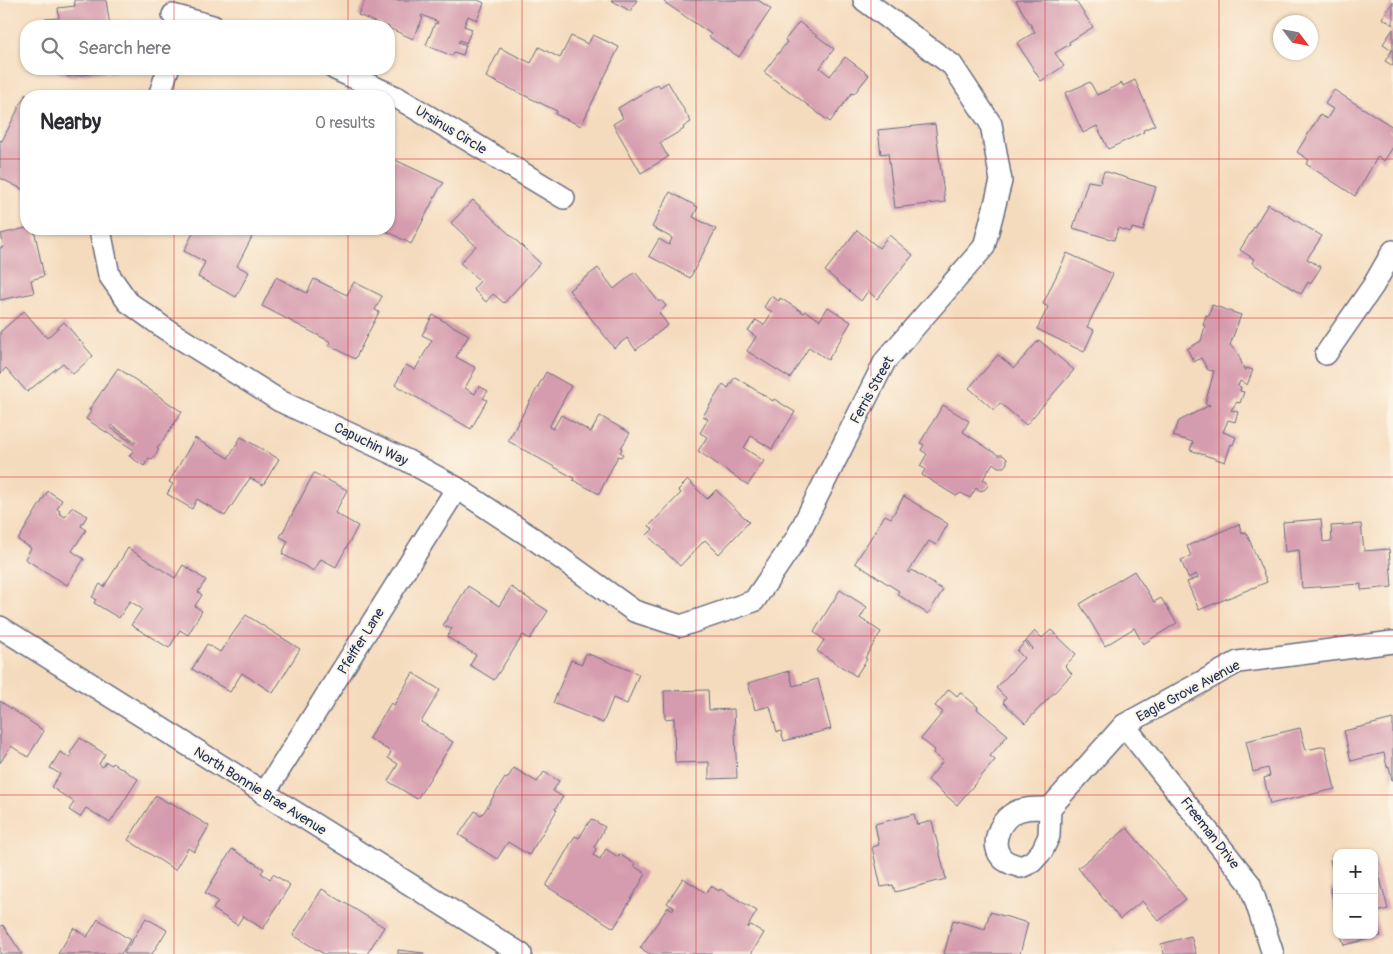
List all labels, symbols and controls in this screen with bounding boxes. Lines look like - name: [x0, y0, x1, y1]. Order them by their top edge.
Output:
- north arrow: [1273, 15, 1318, 60]
- search box: [20, 20, 395, 75]
- icon: search: [38, 34, 66, 62]
- text: Search here: [78, 36, 171, 60]
- street label: Ursinus Circle: [412, 102, 490, 158]
- text: Nearby: [40, 109, 101, 136]
- text: 0 results: [315, 113, 375, 133]
- street label: Ferris Street: [846, 353, 898, 427]
- street label: Capuchin Way: [331, 419, 411, 469]
- street label: Pfeiffer Lane: [334, 605, 388, 677]
- street label: Eagle Grove Avenue: [1133, 656, 1243, 725]
- street label: North Bonnie Brae Avenue: [191, 743, 330, 839]
- street label: Freeman Drive: [1177, 794, 1243, 872]
- map controls: [1333, 849, 1378, 939]
- button: +: [1333, 849, 1378, 894]
- button: −: [1333, 894, 1378, 939]

